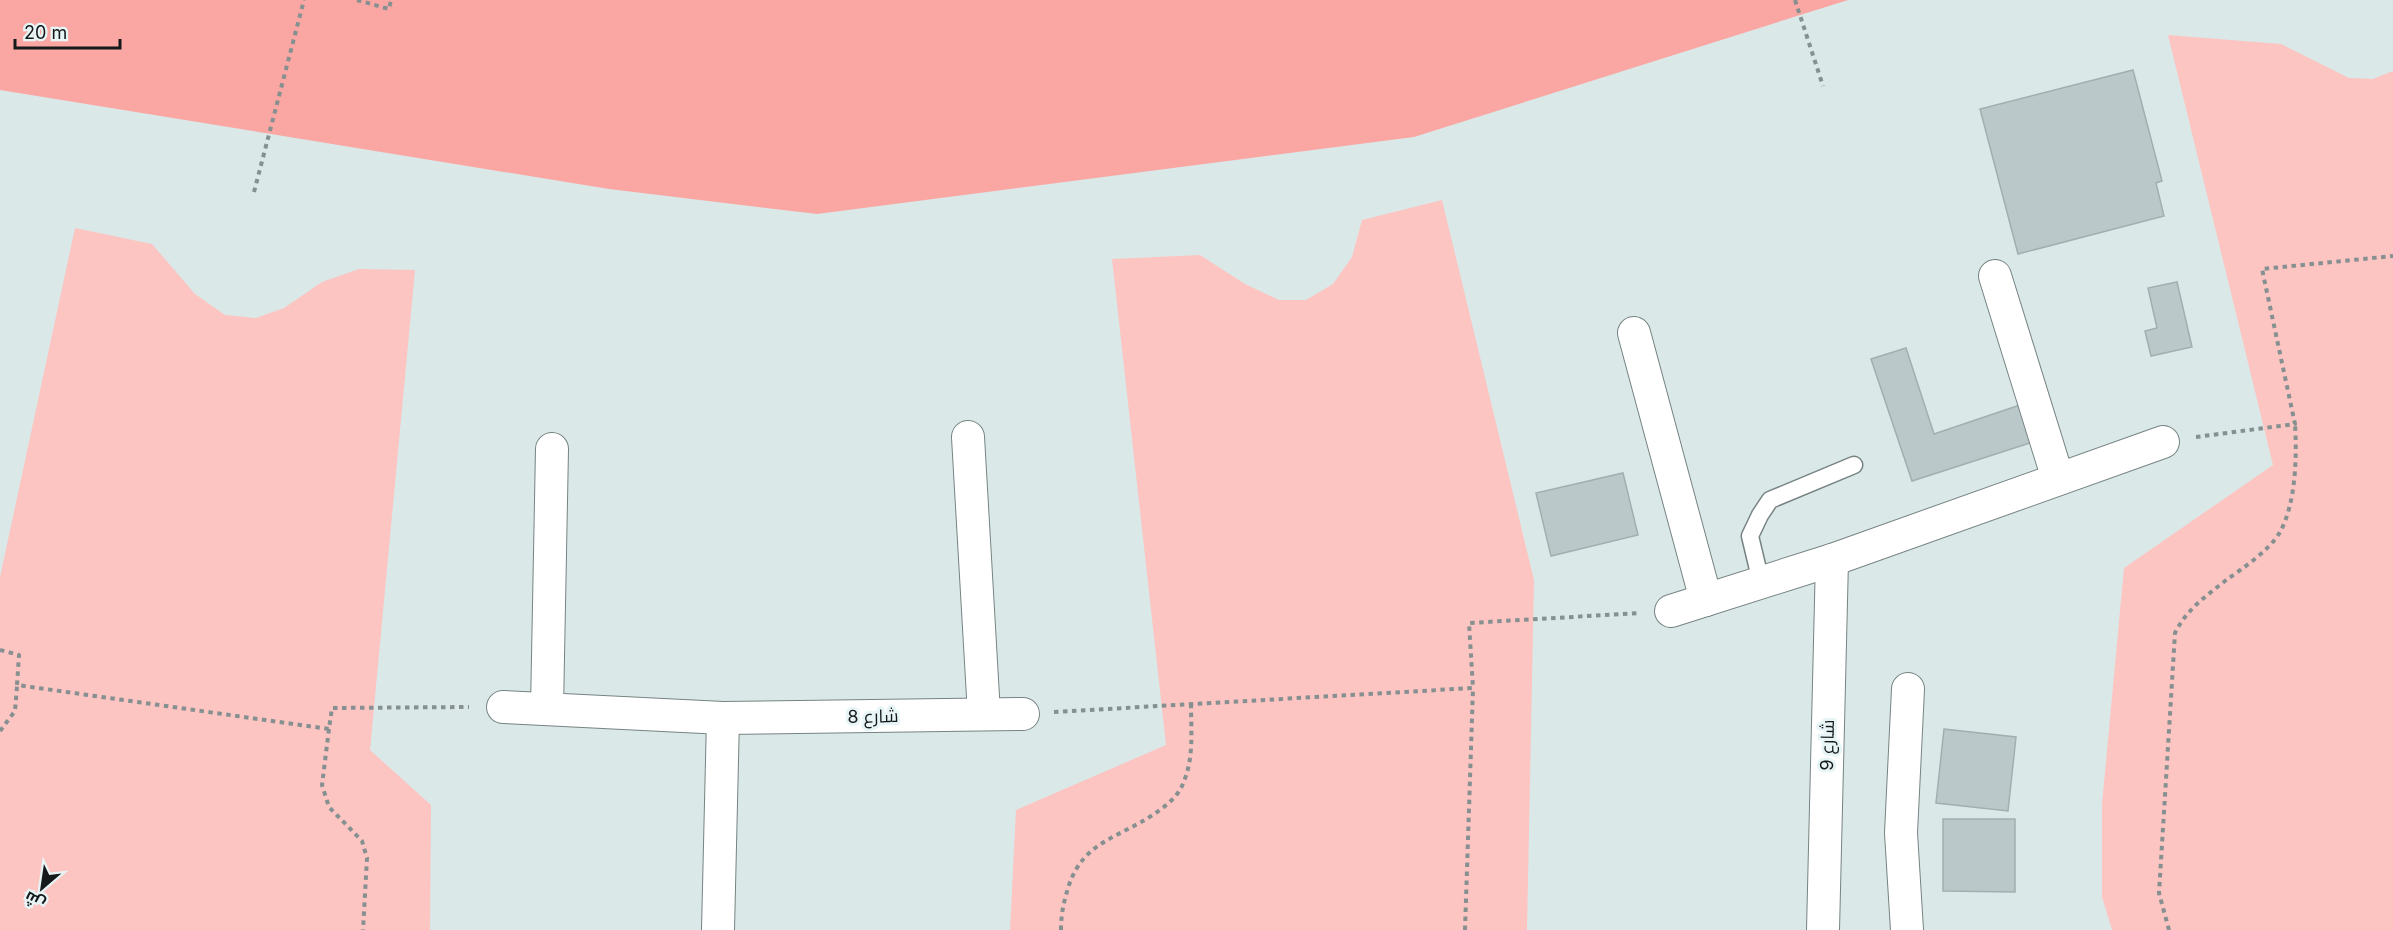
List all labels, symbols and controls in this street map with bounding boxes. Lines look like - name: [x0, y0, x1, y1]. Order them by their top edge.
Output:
- scale bar: [15, 12, 120, 50]
- text: 20 m: [24, 22, 67, 43]
- street label: شارع 8: [847, 705, 899, 729]
- street label: شارع 9: [1816, 719, 1840, 771]
- north arrow: [12, 858, 72, 918]
- text: ش: [21, 887, 49, 915]

